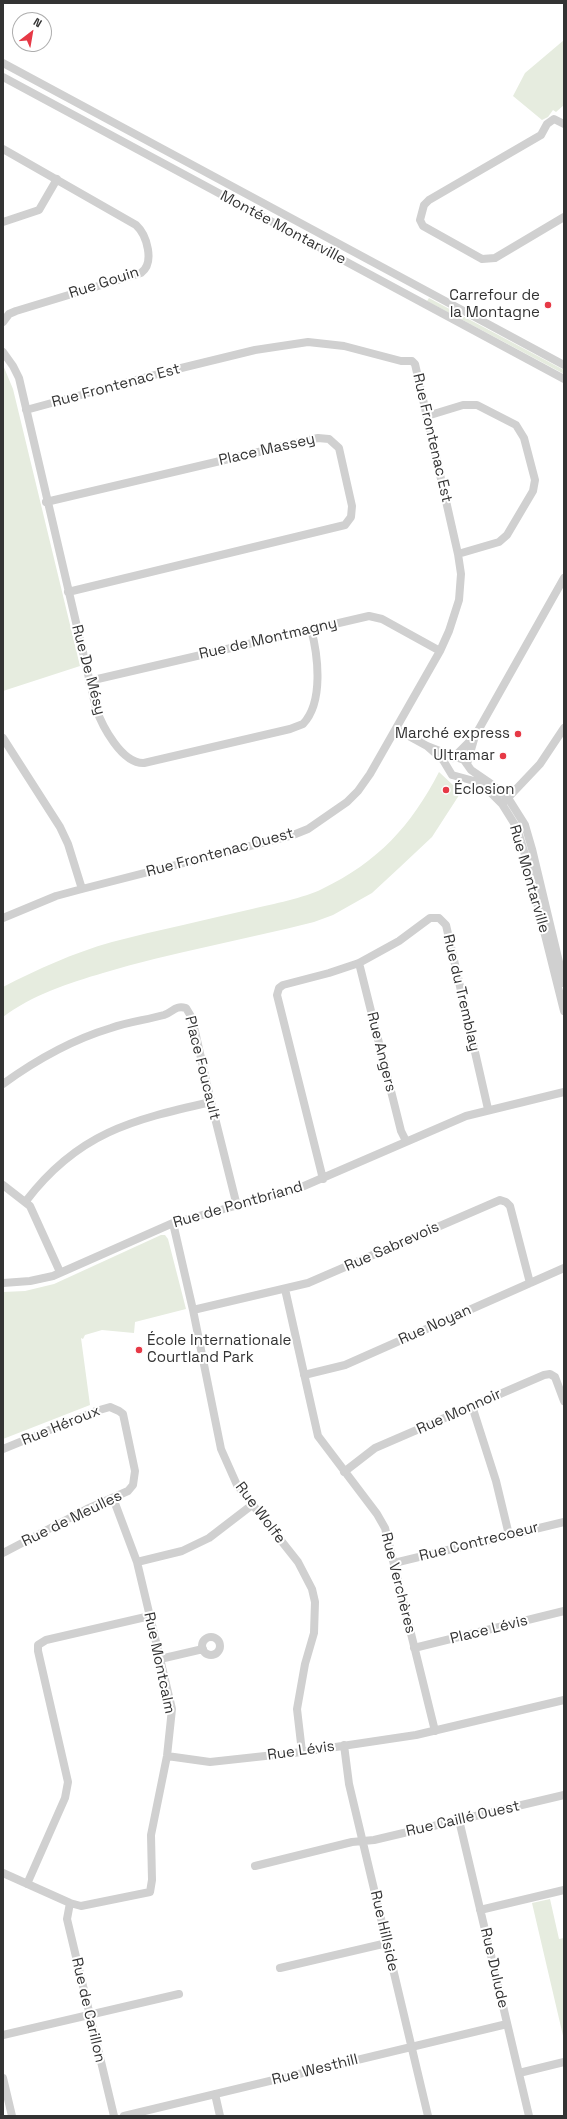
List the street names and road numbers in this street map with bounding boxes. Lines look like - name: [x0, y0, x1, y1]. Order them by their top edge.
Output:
- street label: Montée Montarville: [217, 187, 349, 269]
- street label: Rue Gouin: [67, 263, 141, 303]
- street label: Rue Frontenac Est: [50, 360, 182, 412]
- street label: Rue Frontenac Est: [408, 372, 456, 504]
- street label: Place Massey: [217, 430, 317, 470]
- street label: Rue de Montmagny: [197, 614, 339, 664]
- street label: Rue De Mésy: [67, 623, 109, 717]
- street label: Rue Montarville: [505, 823, 553, 935]
- street label: Rue Frontenac Ouest: [144, 825, 296, 881]
- street label: Rue du Tremblay: [439, 933, 483, 1053]
- street label: Rue Angers: [362, 1010, 400, 1094]
- street label: Place Foucault: [180, 1014, 224, 1122]
- street label: Rue de Pontbriand: [171, 1178, 305, 1232]
- street label: Rue Sabrevois: [342, 1218, 442, 1276]
- street label: Rue Noyan: [396, 1301, 474, 1349]
- street label: Rue Monnoir: [414, 1385, 504, 1439]
- street label: Rue Héroux: [19, 1402, 103, 1450]
- street label: Rue Wolfe: [231, 1479, 289, 1547]
- street label: Rue de Meulles: [19, 1487, 125, 1551]
- street label: Rue Contrecoeur: [417, 1518, 541, 1566]
- street label: Rue Verchères: [377, 1531, 419, 1635]
- street label: Rue Montcalm: [139, 1611, 179, 1715]
- street label: Place Lévis: [448, 1612, 530, 1648]
- street label: Rue Lévis: [266, 1737, 336, 1765]
- street label: Rue Caillé Ouest: [404, 1797, 522, 1841]
- street label: Rue Hillside: [366, 1889, 402, 1973]
- street label: Rue Dulude: [476, 1926, 512, 2010]
- street label: Rue de Carillon: [67, 1956, 109, 2064]
- street label: Rue Westhill: [270, 2051, 360, 2089]

